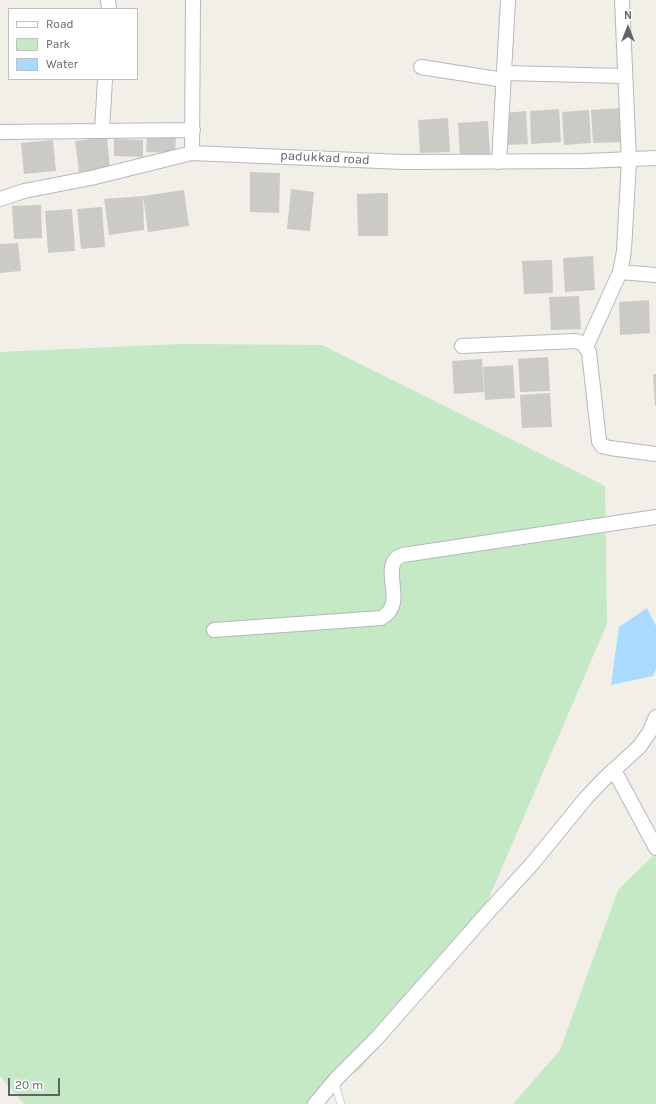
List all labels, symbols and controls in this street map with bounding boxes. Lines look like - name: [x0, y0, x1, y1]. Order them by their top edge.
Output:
- legend: [8, 8, 138, 80]
- north arrow: [608, 8, 648, 48]
- text: N: [624, 9, 632, 22]
- text: Road: [46, 17, 74, 31]
- text: Park: [46, 37, 70, 51]
- text: Water: [46, 57, 78, 71]
- street label: padukkad road: [280, 148, 370, 168]
- scale bar: [10, 1070, 62, 1096]
- text: 20 m: [15, 1078, 43, 1092]

